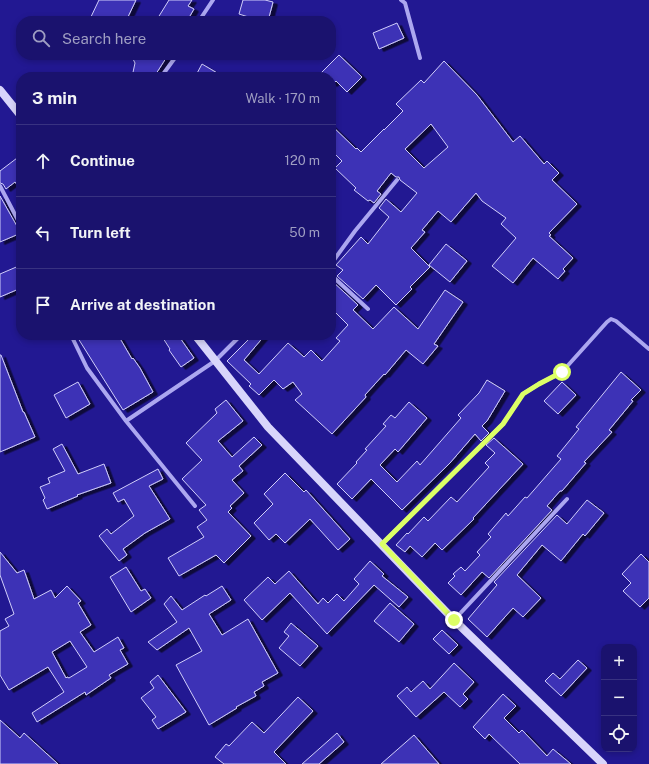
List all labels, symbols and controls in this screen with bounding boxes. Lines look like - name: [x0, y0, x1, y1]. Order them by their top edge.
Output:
- search box: [16, 16, 336, 60]
- icon: search: [30, 27, 52, 49]
- text: Search here: [62, 30, 146, 47]
- text: 3 min: [32, 88, 77, 108]
- text: Walk · 170 m: [245, 91, 320, 106]
- icon: ahead: [32, 150, 54, 172]
- text: Continue: [70, 152, 135, 169]
- text: 120 m: [285, 153, 320, 168]
- icon: left: [32, 222, 54, 244]
- text: Turn left: [70, 224, 131, 241]
- text: 50 m: [289, 225, 320, 240]
- icon: arrive: [32, 294, 54, 316]
- text: Arrive at destination: [70, 296, 215, 313]
- route start: [553, 363, 571, 381]
- route end: [445, 611, 463, 629]
- map controls: [601, 644, 637, 752]
- button: +: [601, 644, 637, 680]
- button: −: [601, 680, 637, 716]
- button: locate: [601, 716, 637, 752]

